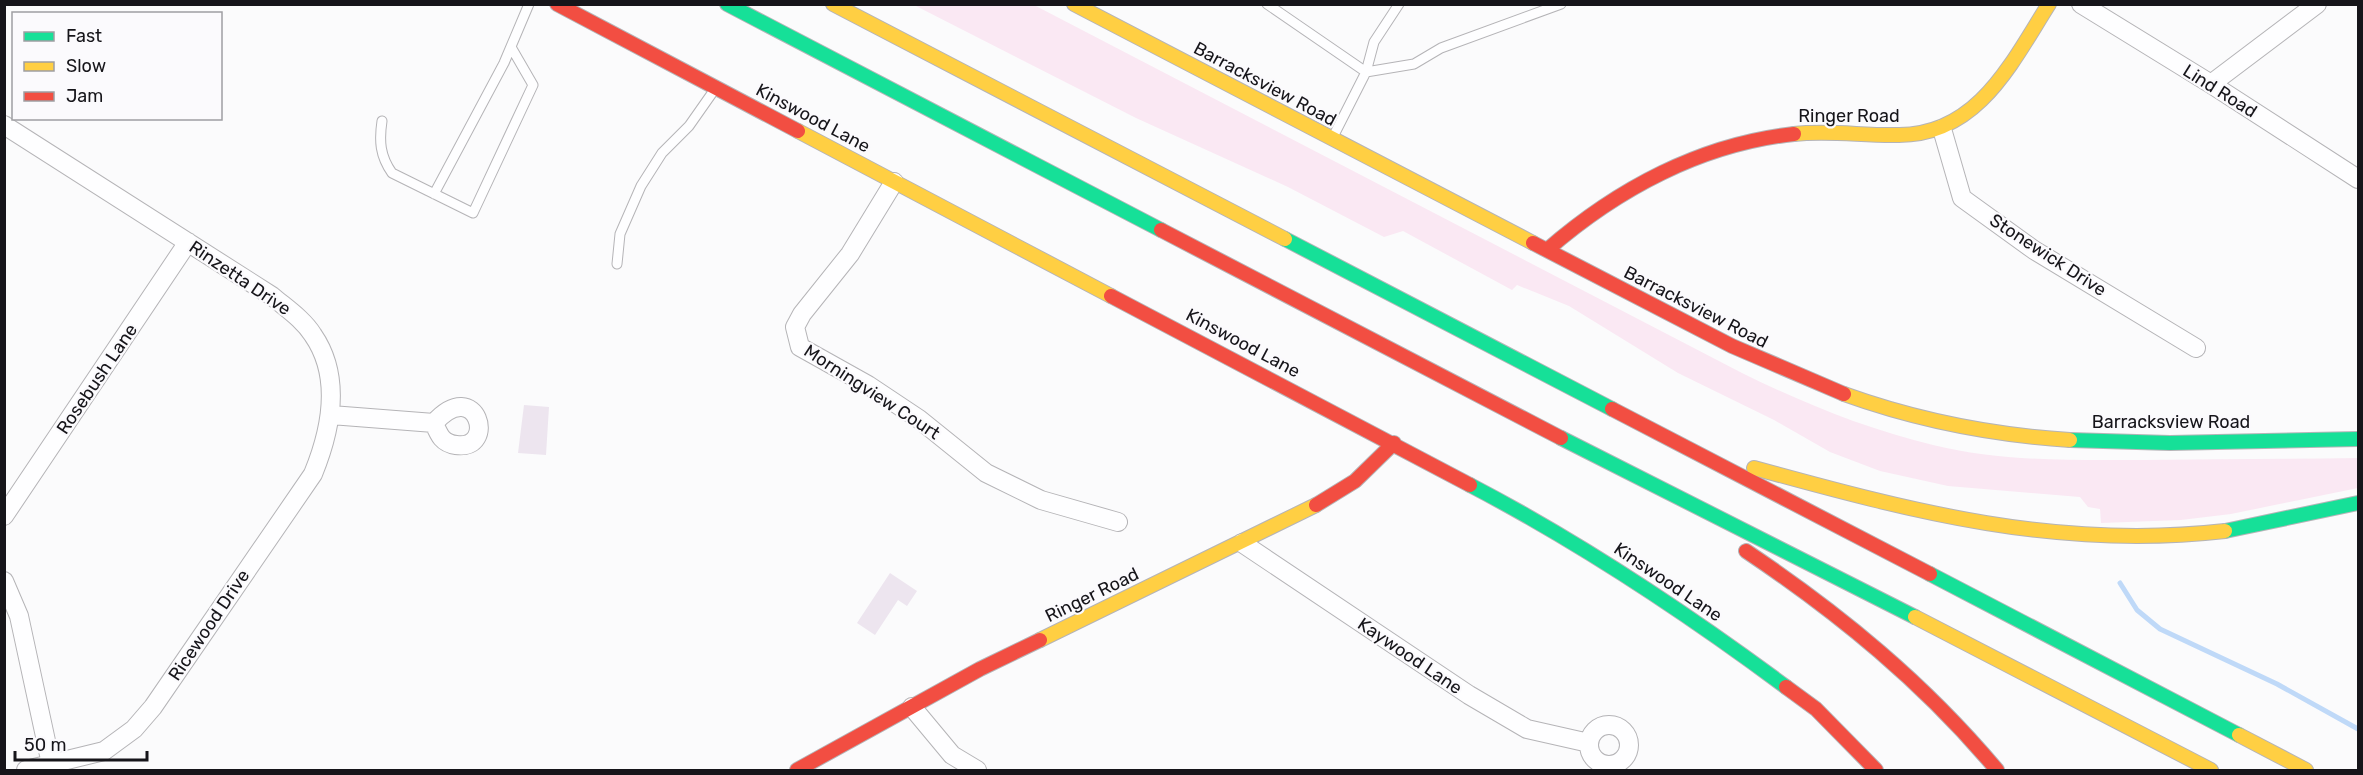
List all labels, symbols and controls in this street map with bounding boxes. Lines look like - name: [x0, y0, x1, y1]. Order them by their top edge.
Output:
- legend: [12, 12, 222, 120]
- text: Fast: [66, 25, 102, 47]
- street label: Barracksview Road: [1190, 37, 1340, 131]
- text: Slow: [66, 55, 106, 77]
- street label: Lind Road: [2179, 60, 2261, 122]
- street label: Kinswood Lane: [752, 79, 874, 157]
- text: Jam: [66, 85, 103, 107]
- street label: Ringer Road: [1798, 105, 1900, 127]
- street label: Stonewick Drive: [1985, 209, 2111, 301]
- street label: Rinzetta Drive: [185, 236, 295, 320]
- street label: Barracksview Road: [1620, 261, 1772, 353]
- street label: Kinswood Lane: [1182, 304, 1304, 382]
- street label: Rosebush Lane: [52, 320, 142, 438]
- street label: Morningview Court: [800, 340, 944, 444]
- street label: Barracksview Road: [2092, 411, 2250, 433]
- street label: Kinswood Lane: [1610, 538, 1726, 626]
- street label: Ringer Road: [1042, 563, 1142, 627]
- street label: Ricewood Drive: [164, 565, 254, 685]
- street label: Kaywood Lane: [1354, 613, 1466, 699]
- scale bar: [15, 724, 147, 762]
- text: 50 m: [24, 734, 67, 756]

